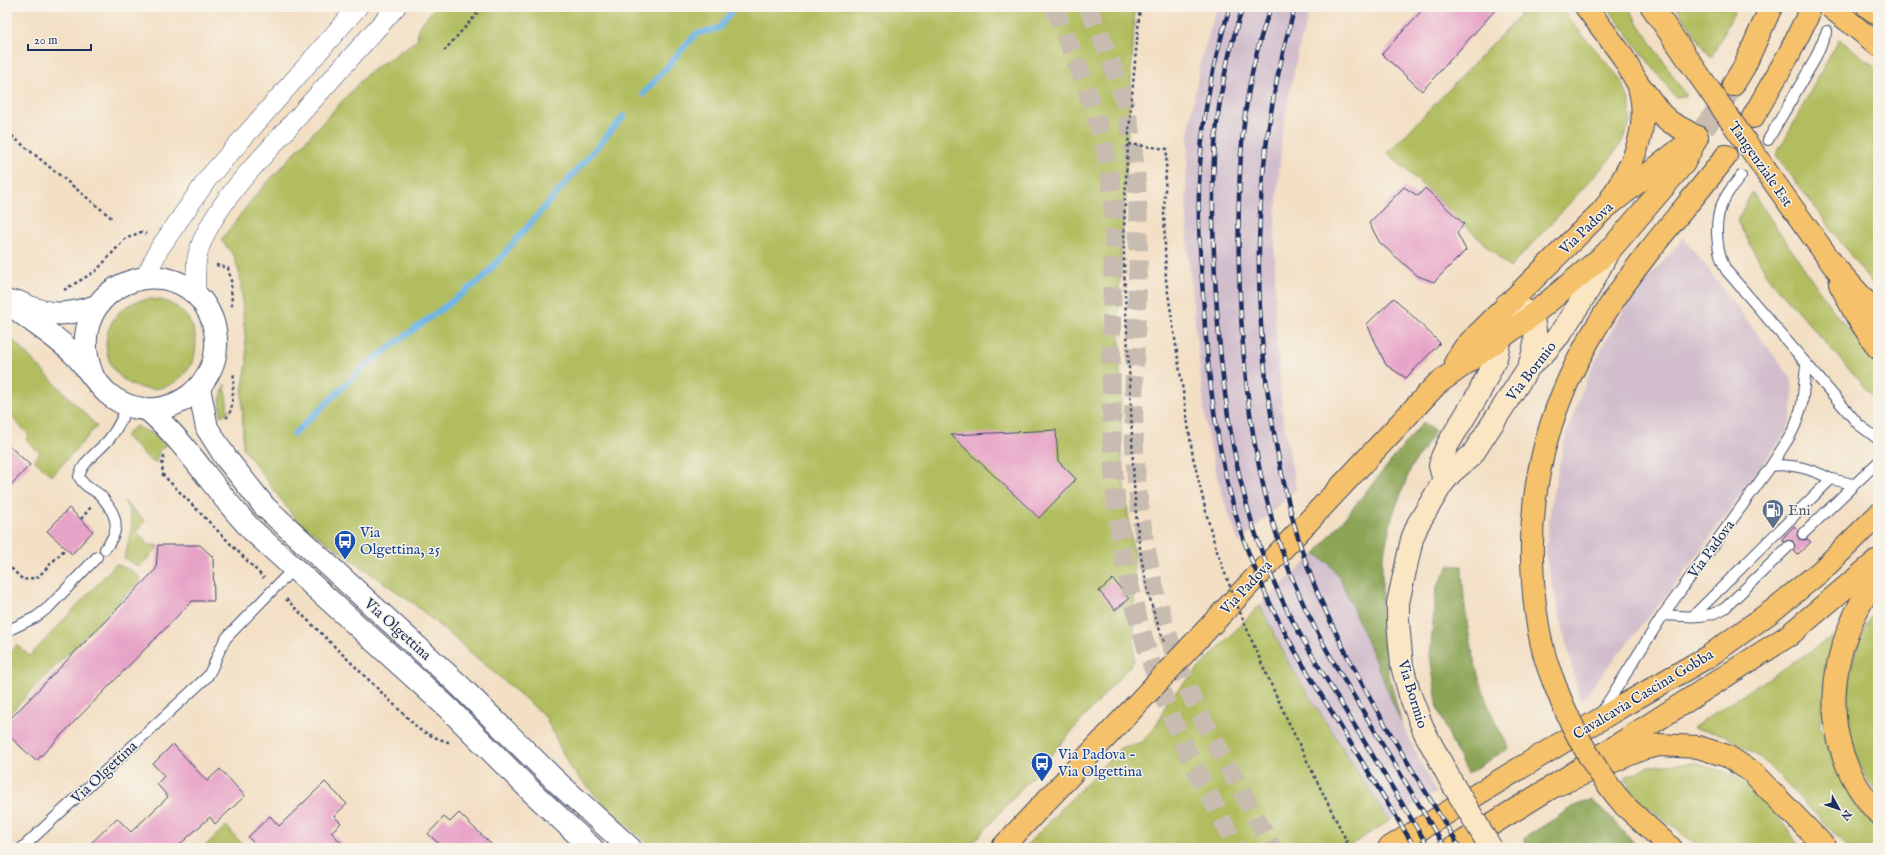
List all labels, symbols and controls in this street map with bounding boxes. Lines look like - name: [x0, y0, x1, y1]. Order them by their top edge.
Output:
- scale bar: [28, 26, 91, 52]
- text: 20 m: [34, 33, 57, 48]
- street label: Tangenziale Est: [1724, 118, 1797, 211]
- street label: Via Padova: [1555, 198, 1618, 259]
- street label: Via Bormio: [1502, 338, 1561, 406]
- fuel station icon: Eni: [1760, 497, 1786, 530]
- place label: Eni: [1788, 501, 1810, 520]
- street label: Via Padova: [1683, 516, 1739, 583]
- place label: Via Olgettina, 25: [359, 523, 441, 559]
- bus stop icon: Via Olgettina, 25: [332, 528, 358, 561]
- street label: Via Padova: [1216, 556, 1277, 619]
- street label: Via Olgettina: [359, 594, 436, 665]
- street label: Cavalcavia Cascina Gobba: [1570, 645, 1717, 744]
- street label: Via Bormio: [1393, 657, 1432, 731]
- street label: Via Olgettina: [66, 736, 142, 809]
- place label: Via Padova - Via Olgettina: [1057, 745, 1142, 781]
- bus stop icon: Via Padova - Via Olgettina: [1029, 750, 1055, 783]
- north arrow: [1819, 789, 1859, 829]
- text: N: [1837, 806, 1855, 823]

